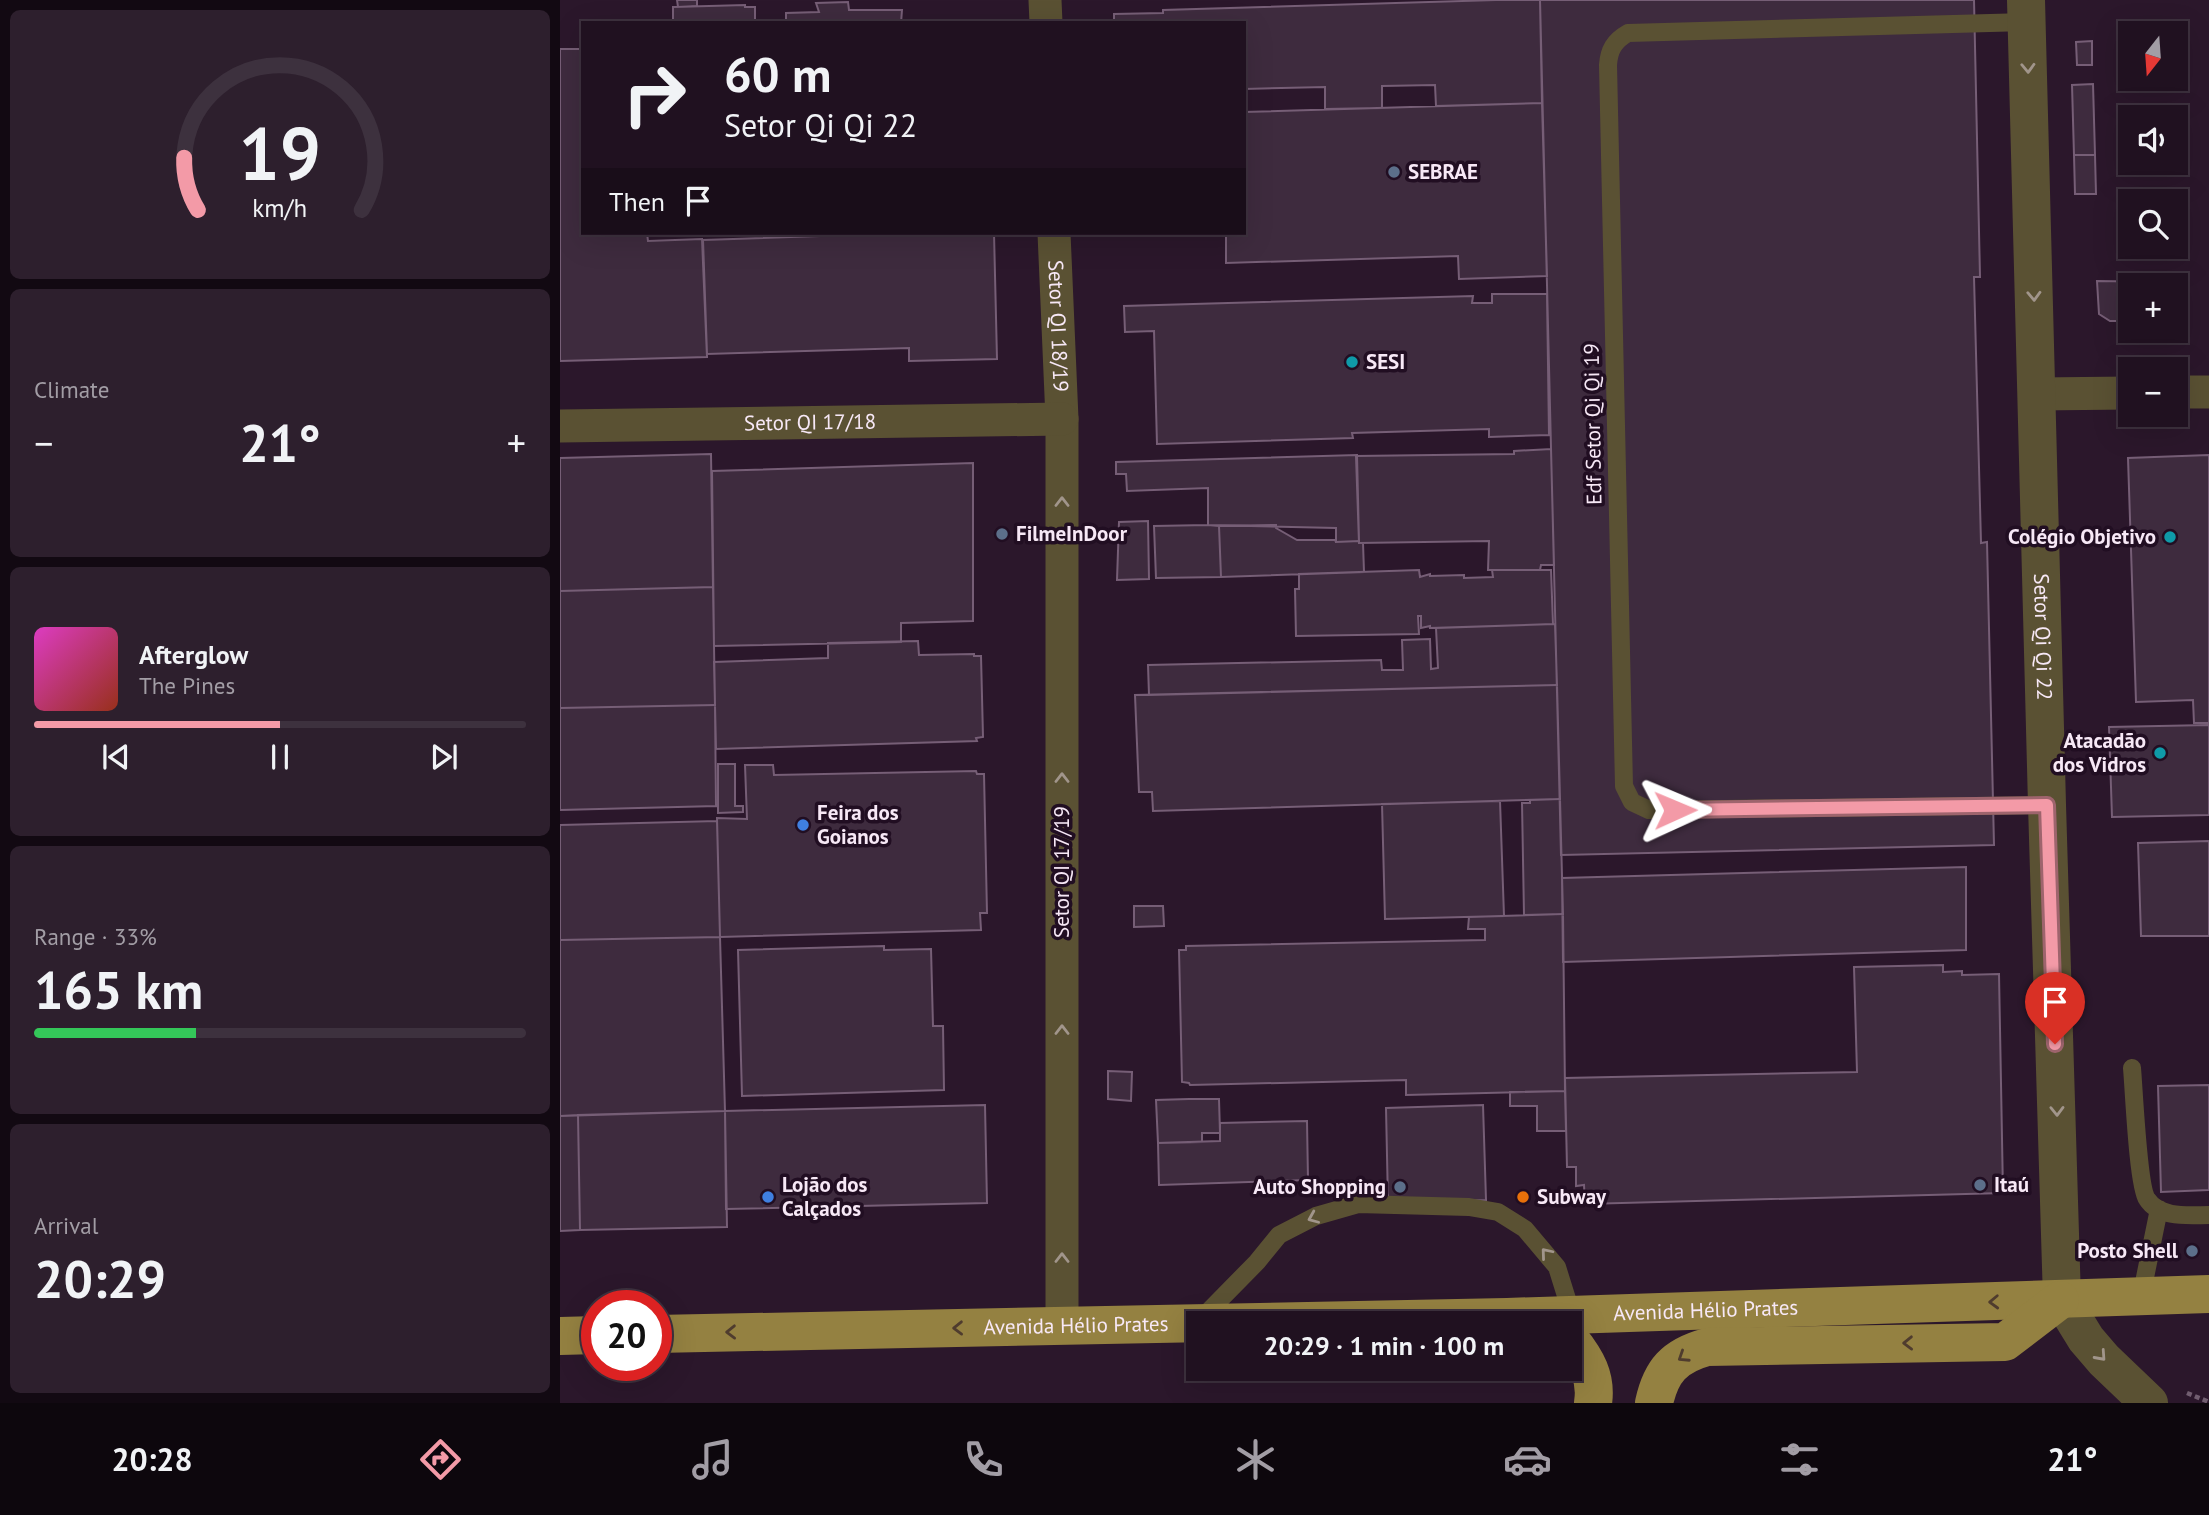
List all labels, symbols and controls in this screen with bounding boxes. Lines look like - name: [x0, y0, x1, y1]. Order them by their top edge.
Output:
- north arrow: [2118, 21, 2188, 91]
- map controls: [2118, 21, 2188, 427]
- text: 60 m: [724, 42, 831, 106]
- icon: right: [609, 49, 700, 140]
- one-way arrow: [2020, 63, 2036, 74]
- text: Setor Qi Qi 22: [724, 104, 917, 146]
- button: sound: [2118, 105, 2188, 175]
- text: 19: [239, 107, 321, 201]
- place label: SEBRAE: [1408, 158, 1478, 185]
- marker: SEBRAE: [1386, 164, 1402, 180]
- icon: arrive: [679, 182, 717, 220]
- text: Then: [609, 185, 665, 218]
- button: search: [2118, 189, 2188, 259]
- text: km/h: [253, 192, 307, 224]
- street label: Setor QI 18/19: [1042, 259, 1075, 392]
- button: +: [2118, 273, 2188, 343]
- one-way arrow: [2027, 290, 2042, 301]
- street label: Edf Setor Qi Qi 19: [1578, 343, 1607, 505]
- place label: SESI: [1366, 348, 1405, 375]
- marker: SESI: [1344, 354, 1360, 370]
- button: −: [2118, 357, 2188, 427]
- text: Climate: [34, 375, 109, 404]
- street label: Setor QI 17/18: [744, 408, 876, 436]
- text: 21°: [239, 409, 321, 476]
- text: −: [34, 418, 53, 467]
- text: +: [507, 418, 526, 467]
- one-way arrow: [1054, 496, 1070, 506]
- place label: FilmeInDoor: [1016, 520, 1128, 547]
- place label: Colégio Objetivo: [2008, 523, 2156, 550]
- marker: FilmeInDoor: [994, 526, 1010, 542]
- marker: Colégio Objetivo: [2162, 529, 2178, 545]
- street label: Setor Qi Qi 22: [2028, 573, 2058, 701]
- text: Afterglow: [139, 638, 248, 671]
- text: The Pines: [139, 671, 235, 700]
- place label: Atacadão dos Vidros: [2053, 727, 2146, 778]
- icon: previous: [97, 738, 135, 776]
- icon: pause: [261, 738, 299, 776]
- icon: next: [425, 738, 463, 776]
- marker: Atacadão dos Vidros: [2152, 745, 2168, 761]
- one-way arrow: [1054, 772, 1070, 783]
- position arrow: [1638, 773, 1712, 847]
- place label: Feira dos Goianos: [817, 799, 899, 850]
- street label: Setor QI 17/19: [1048, 806, 1075, 938]
- marker: Feira dos Goianos: [795, 817, 811, 833]
- text: Range · 33%: [34, 922, 157, 951]
- text: 165 km: [34, 956, 203, 1023]
- pin: [2025, 972, 2085, 1044]
- icon: arrive: [2036, 983, 2074, 1021]
- one-way arrow: [1054, 1024, 1070, 1035]
- one-way arrow: [2050, 1106, 2065, 1117]
- place label: Lojão dos Calçados: [782, 1171, 868, 1222]
- place label: Itaú: [1994, 1171, 2029, 1198]
- place label: Auto Shopping: [1253, 1173, 1386, 1200]
- marker: Itaú: [1972, 1177, 1988, 1193]
- marker: Auto Shopping: [1392, 1179, 1408, 1195]
- place label: Subway: [1537, 1183, 1607, 1210]
- marker: Lojão dos Calçados: [760, 1189, 776, 1205]
- marker: Subway: [1515, 1189, 1531, 1205]
- one-way arrow: [1307, 1210, 1319, 1224]
- text: Arrival: [34, 1211, 98, 1240]
- place label: Posto Shell: [2077, 1237, 2179, 1264]
- marker: Posto Shell: [2184, 1243, 2200, 1259]
- text: 20:29: [34, 1245, 166, 1312]
- one-way arrow: [1542, 1248, 1554, 1261]
- one-way arrow: [1054, 1252, 1070, 1262]
- speed limit sign: 20: [581, 1290, 672, 1381]
- street label: Avenida Hélio Prates: [1613, 1293, 1799, 1327]
- one-way arrow: [1988, 1294, 1999, 1309]
- street label: Avenida Hélio Prates: [983, 1310, 1169, 1340]
- one-way arrow: [953, 1320, 963, 1336]
- one-way arrow: [725, 1325, 736, 1340]
- text: 20:29 · 1 min · 100 m: [1264, 1329, 1504, 1362]
- one-way arrow: [1902, 1336, 1913, 1351]
- one-way arrow: [2092, 1348, 2105, 1361]
- one-way arrow: [1678, 1349, 1691, 1362]
- icon: directions: [416, 1435, 465, 1484]
- icon: music: [688, 1435, 737, 1484]
- icon: phone: [959, 1435, 1008, 1484]
- icon: climate: [1231, 1435, 1280, 1484]
- icon: car: [1503, 1435, 1552, 1484]
- icon: filters: [1775, 1435, 1824, 1484]
- text: 20:28: [111, 1438, 193, 1480]
- text: 21°: [2047, 1438, 2098, 1480]

